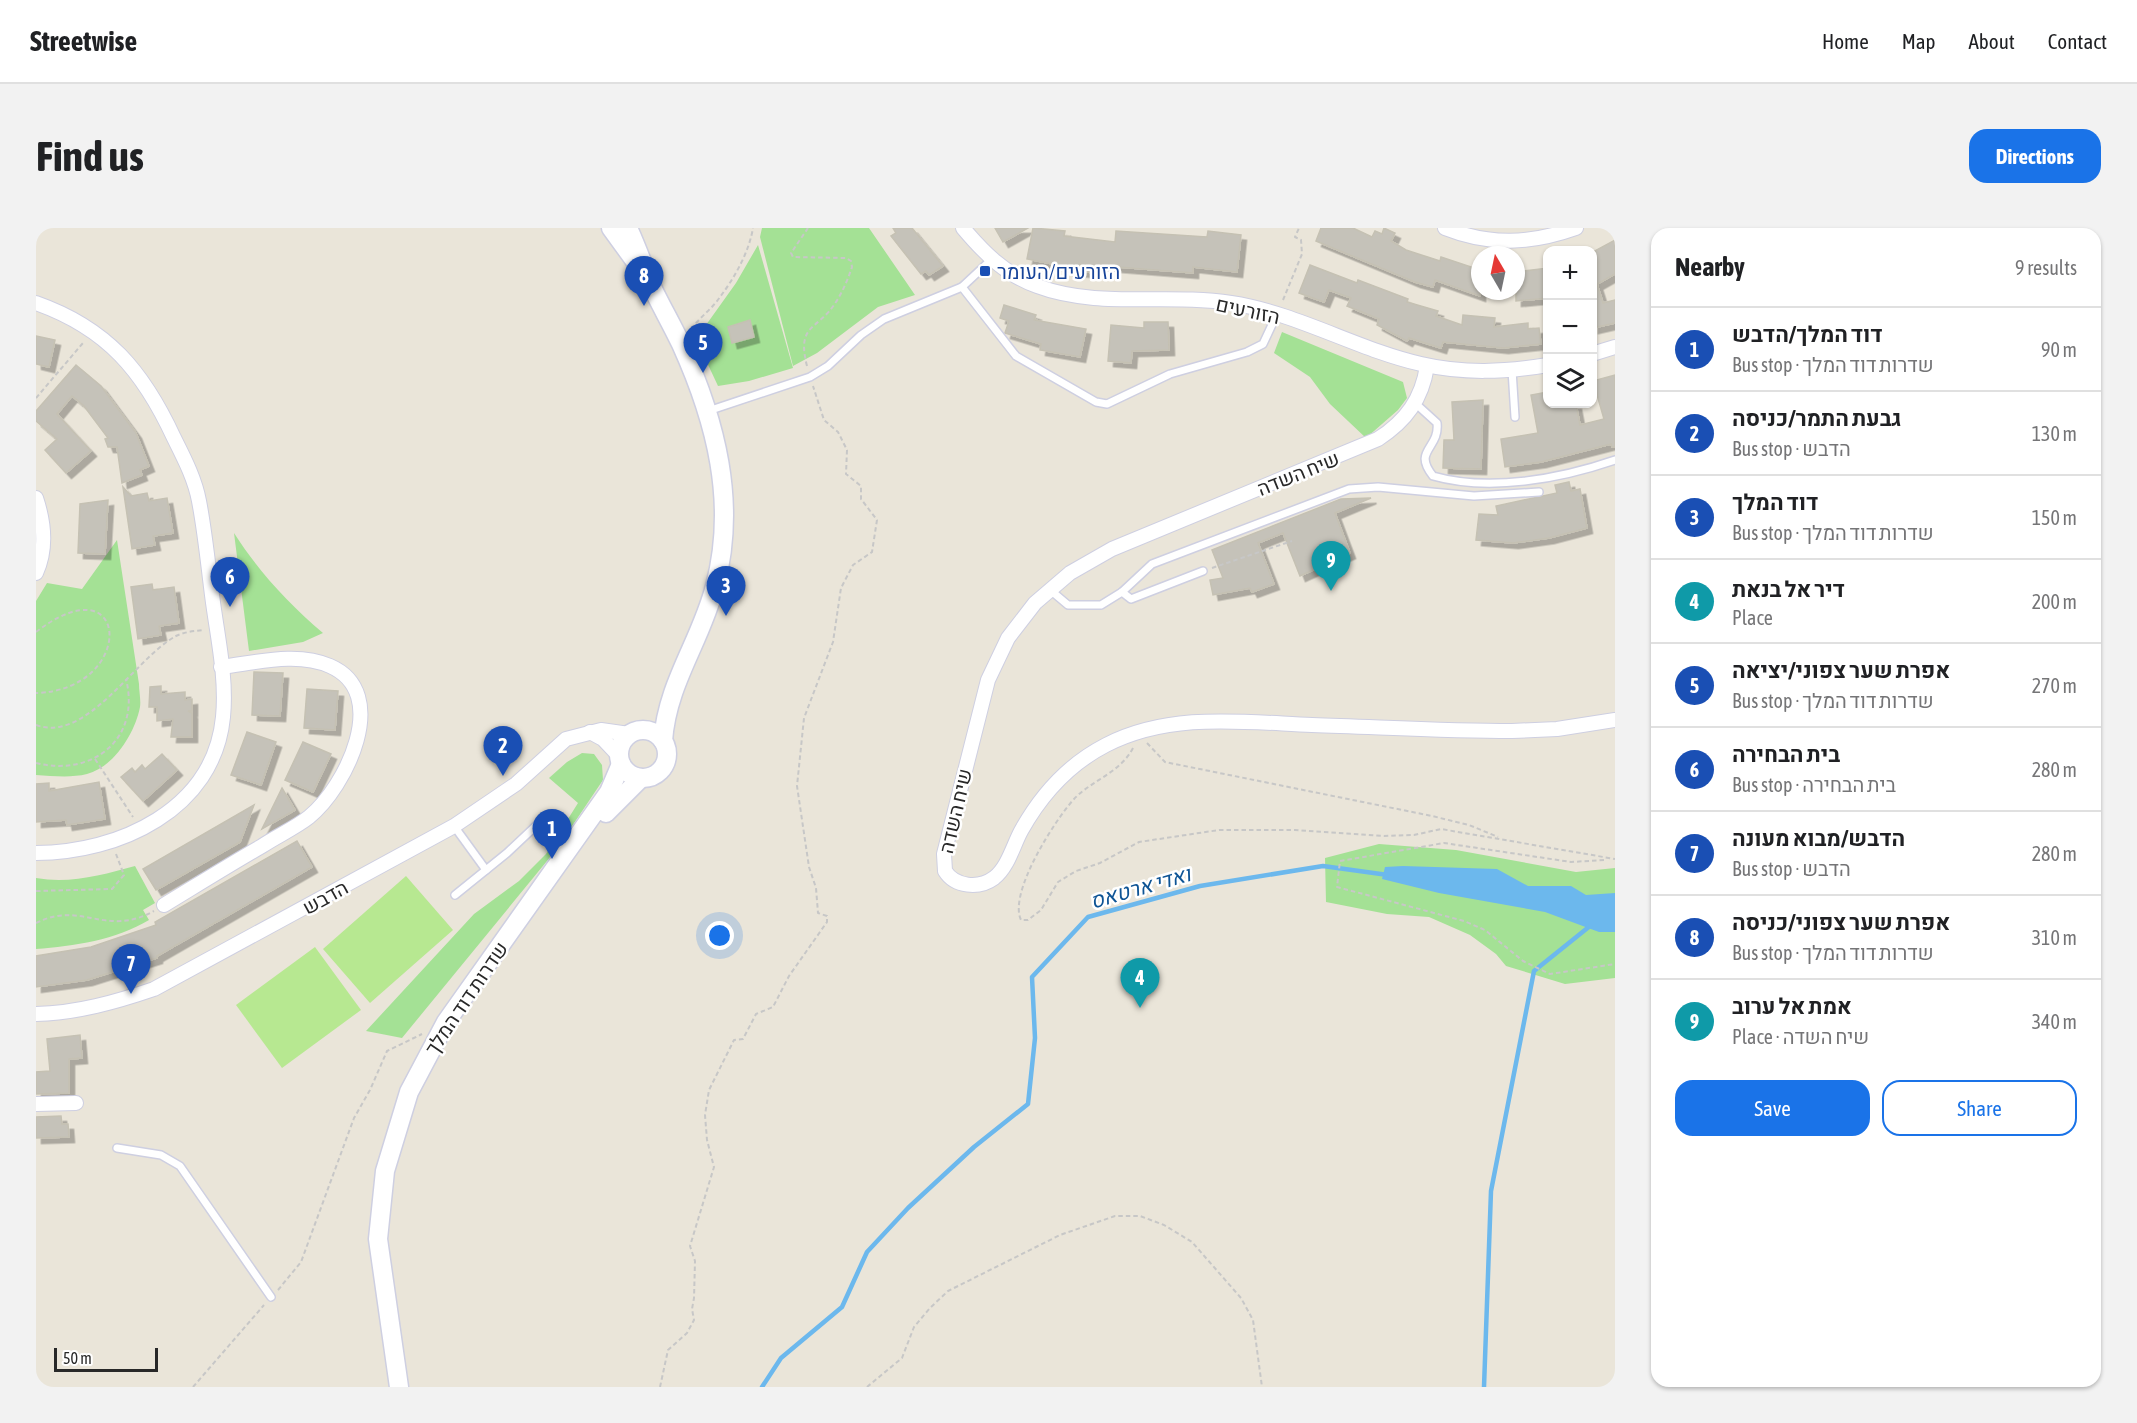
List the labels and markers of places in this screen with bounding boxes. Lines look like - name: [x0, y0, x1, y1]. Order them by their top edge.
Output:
- pin: 8: [624, 256, 664, 306]
- place label: הזורעים/העומר: [997, 260, 1120, 283]
- marker: הזורעים/העומר: [978, 264, 992, 278]
- pin: 5: [684, 324, 722, 373]
- pin: 9: [1312, 542, 1350, 591]
- pin: 6: [210, 558, 250, 607]
- pin: 3: [706, 566, 746, 616]
- pin: 2: [484, 726, 522, 776]
- pin: 1: [532, 810, 572, 859]
- pin: 7: [112, 944, 151, 994]
- pin: 4: [1120, 958, 1160, 1008]

